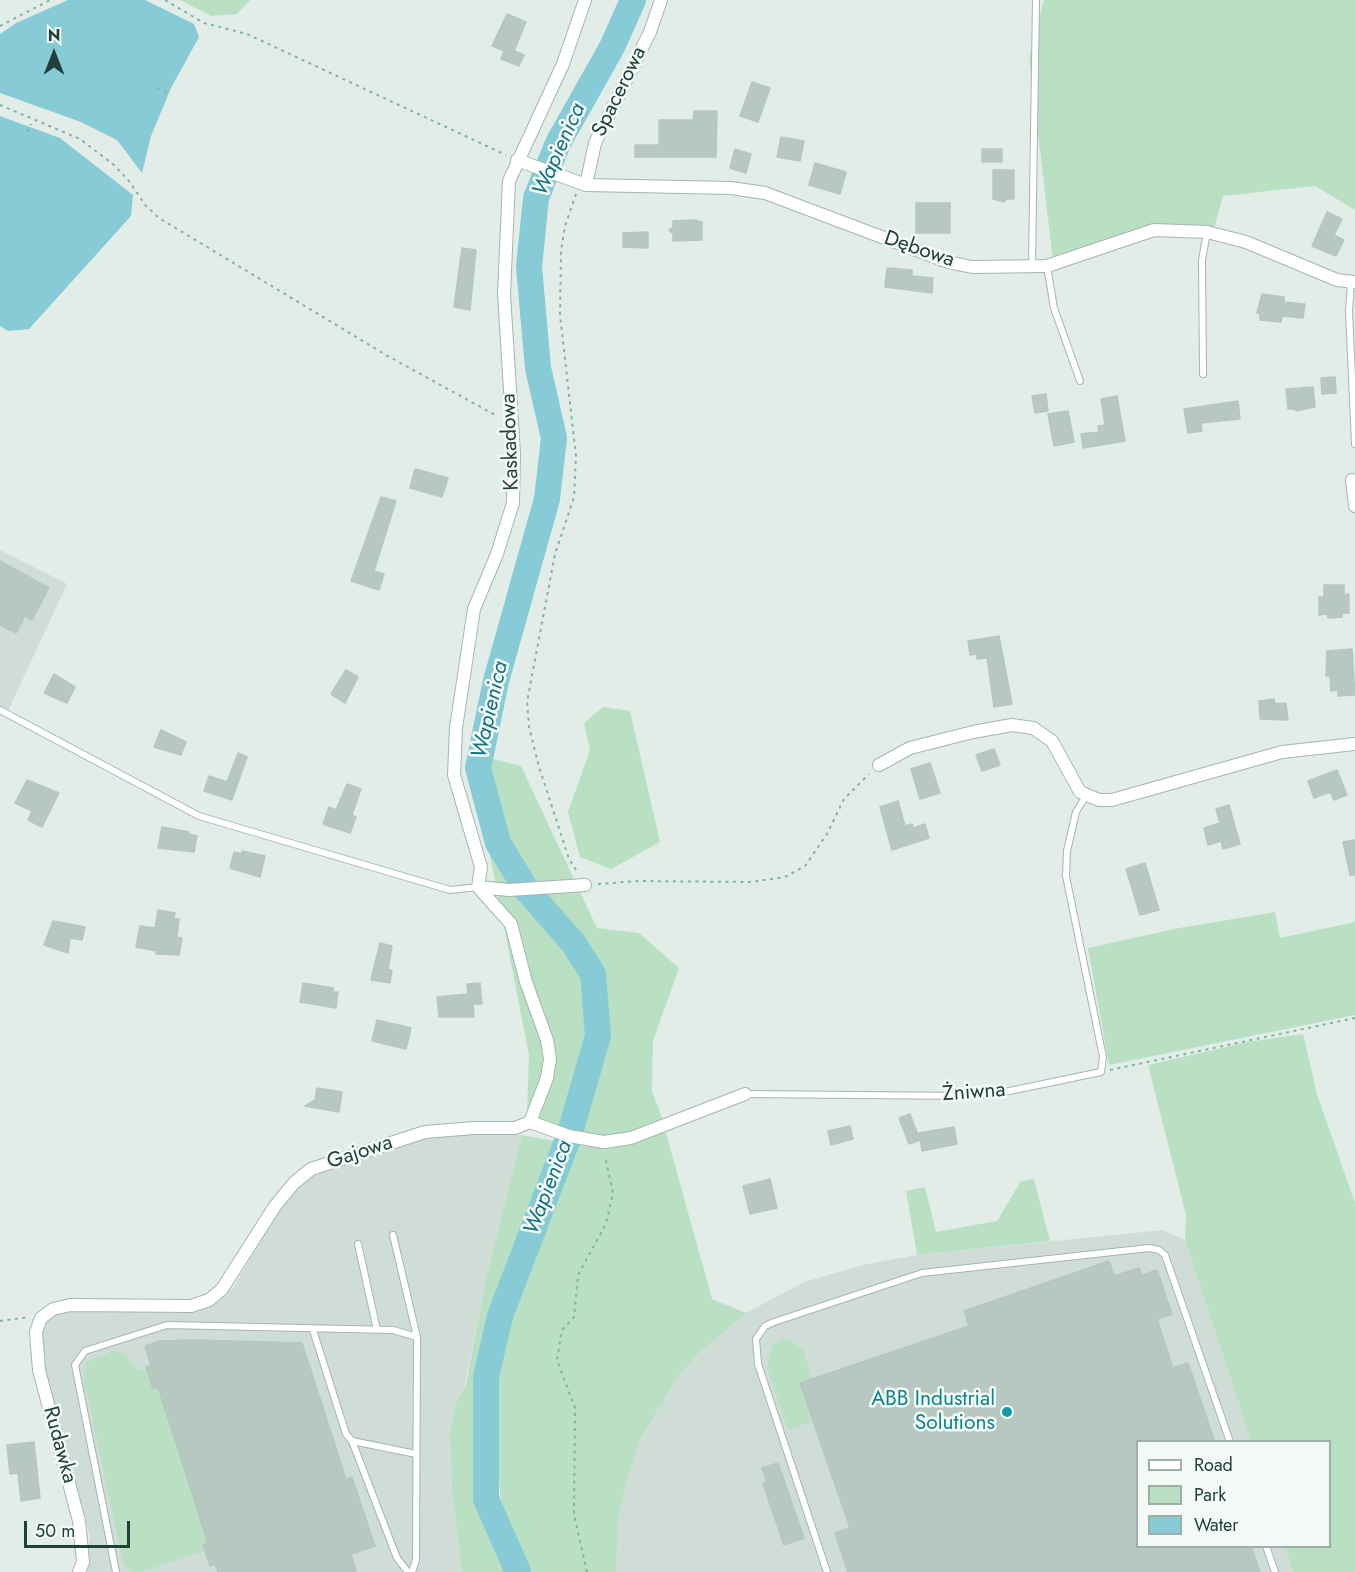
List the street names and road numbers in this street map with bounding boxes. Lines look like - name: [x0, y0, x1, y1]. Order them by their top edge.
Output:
- street label: Spacerowa: [587, 43, 653, 141]
- street label: Dębowa: [881, 226, 957, 274]
- street label: Kaskadowa: [497, 393, 525, 491]
- street label: Żniwna: [942, 1078, 1006, 1108]
- street label: Gajowa: [324, 1131, 396, 1175]
- street label: Rudawka: [37, 1404, 81, 1486]

